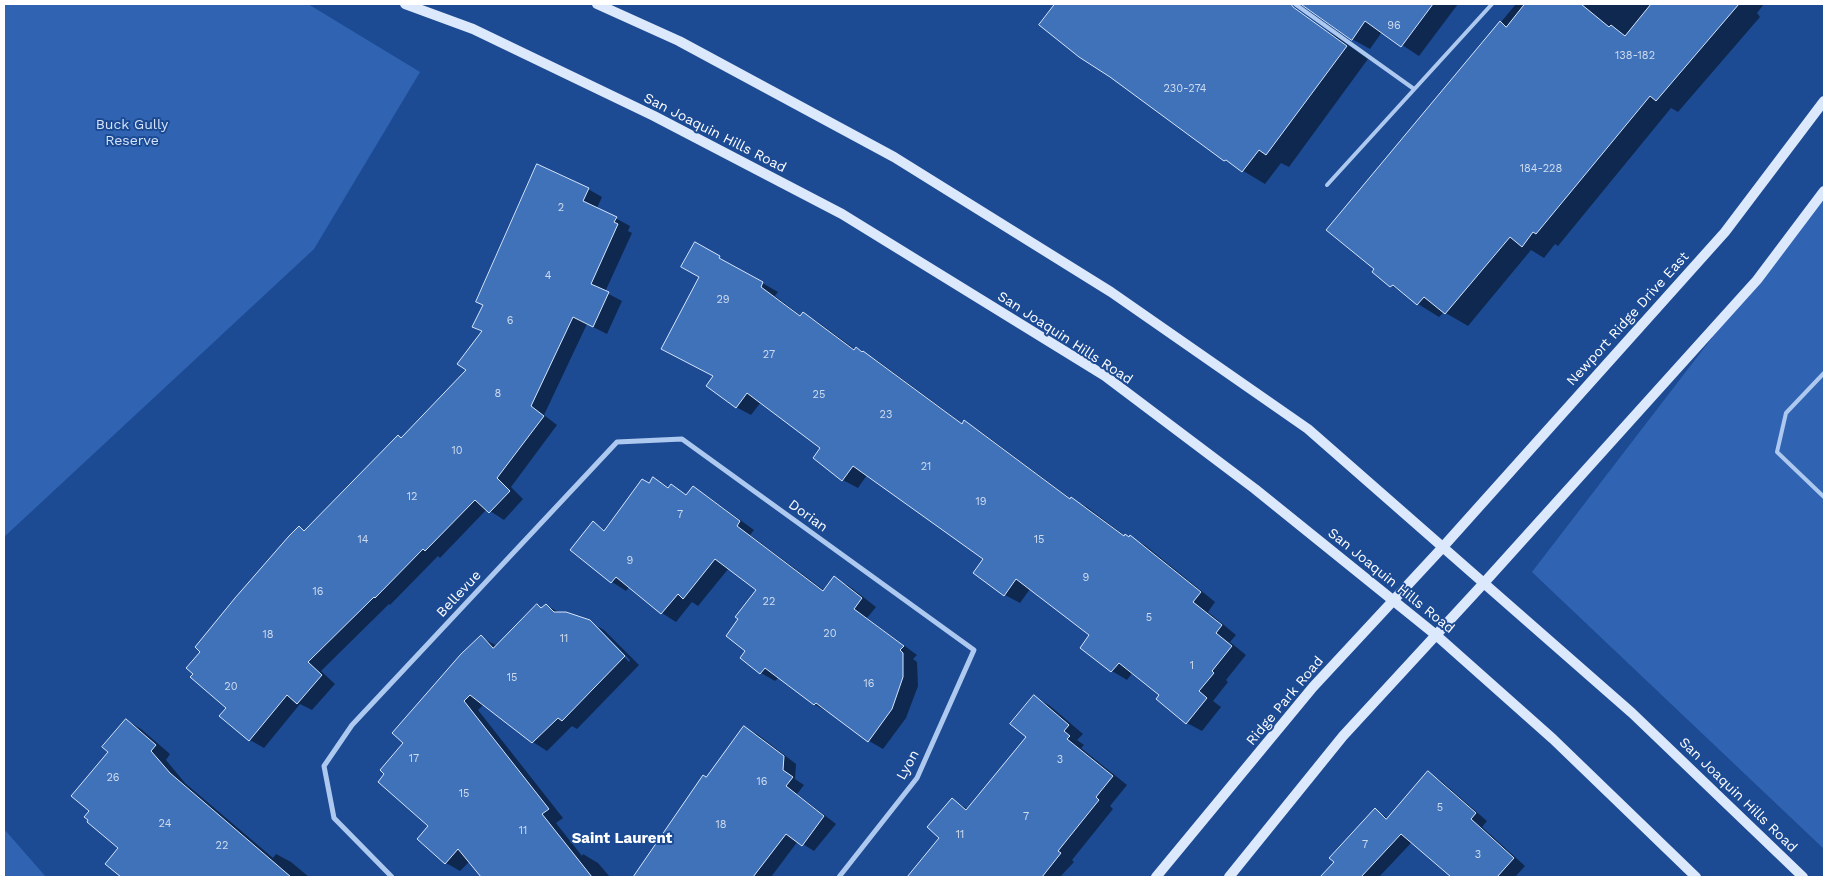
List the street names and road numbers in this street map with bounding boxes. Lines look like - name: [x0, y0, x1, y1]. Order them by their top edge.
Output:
- street label: San Joaquin Hills Road: [641, 90, 789, 176]
- street label: Newport Ridge Drive East: [1563, 248, 1693, 390]
- street label: San Joaquin Hills Road: [994, 288, 1136, 388]
- street label: Dorian: [785, 496, 831, 536]
- street label: San Joaquin Hills Road: [1324, 525, 1458, 637]
- street label: Bellevue: [433, 567, 485, 621]
- street label: Ridge Park Road: [1243, 653, 1327, 749]
- street label: San Joaquin Hills Road: [1675, 734, 1801, 856]
- street label: Lyon: [893, 747, 923, 783]

